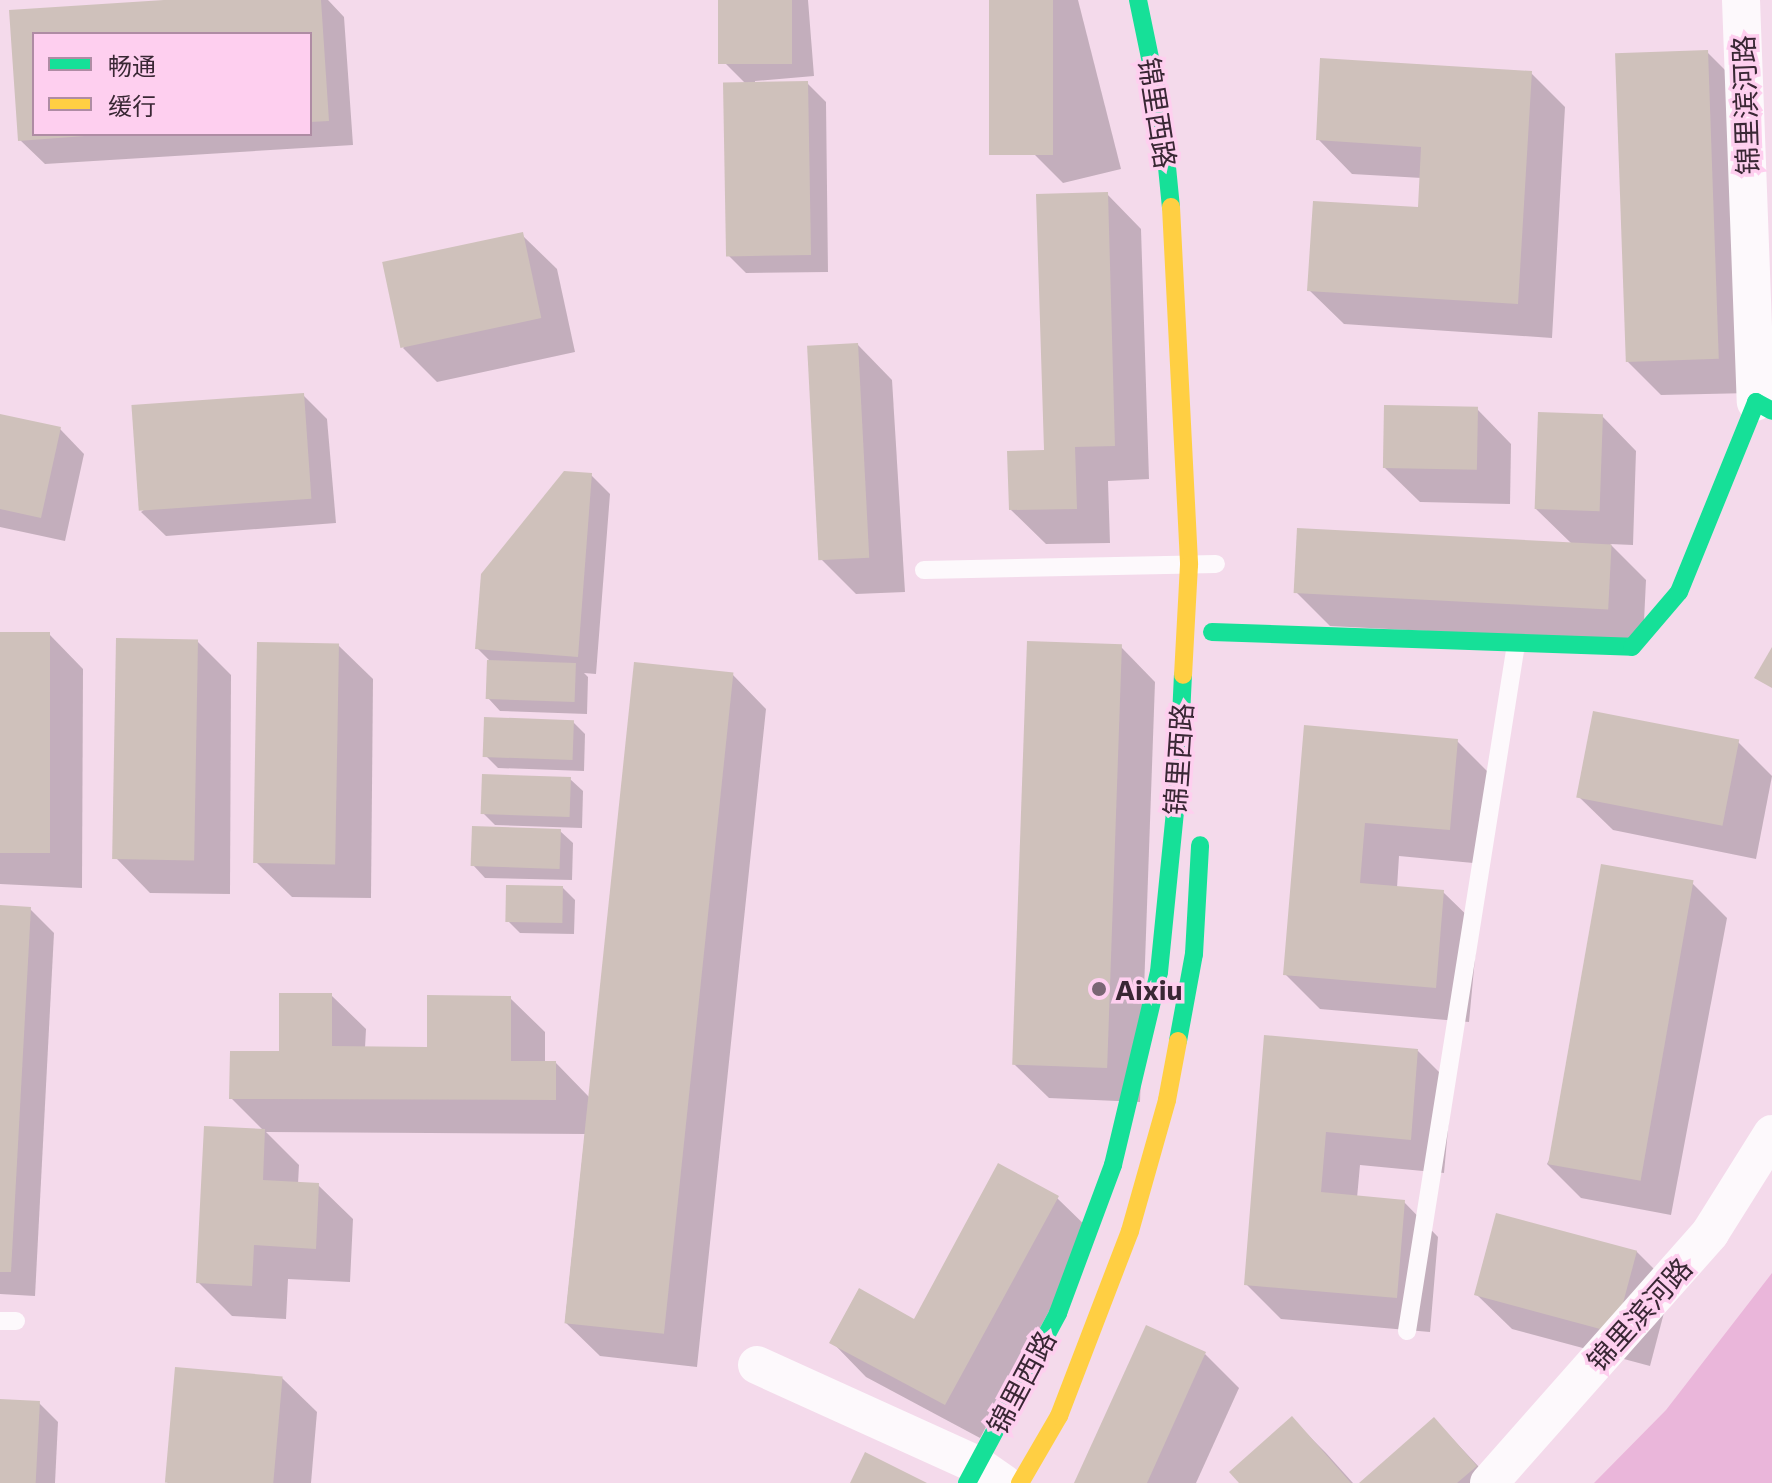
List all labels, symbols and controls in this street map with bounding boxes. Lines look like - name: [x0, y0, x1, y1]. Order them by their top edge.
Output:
- legend: [32, 32, 312, 136]
- street label: 锦里滨河路: [1726, 34, 1764, 176]
- text: 畅通: [108, 51, 156, 80]
- street label: 锦里西路: [1133, 55, 1183, 171]
- text: 缓行: [108, 91, 156, 120]
- street label: 锦里西路: [1157, 702, 1199, 816]
- place label: Aixiu: [1115, 972, 1183, 1006]
- marker: Aixiu: [1090, 980, 1108, 998]
- street label: 锦里滨河路: [1580, 1251, 1698, 1377]
- street label: 锦里西路: [980, 1325, 1062, 1439]

